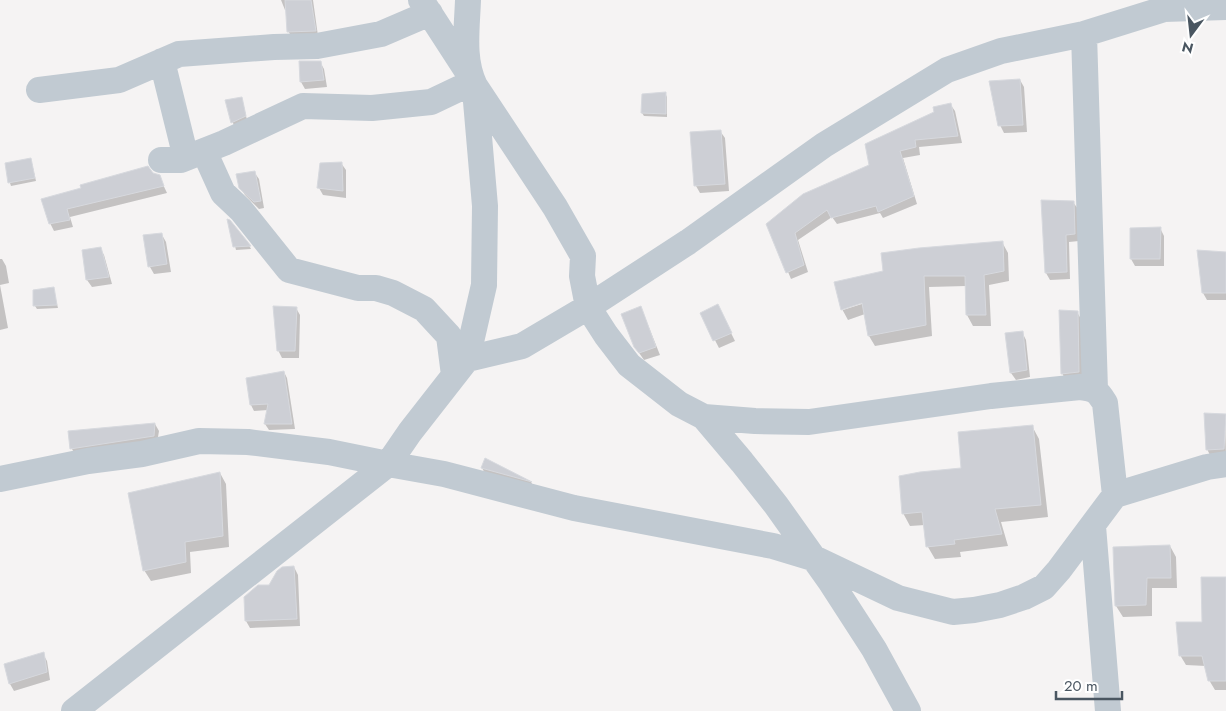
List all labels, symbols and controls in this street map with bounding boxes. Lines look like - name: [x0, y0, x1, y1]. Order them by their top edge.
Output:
- north arrow: [1166, 10, 1216, 60]
- text: N: [1180, 36, 1196, 59]
- scale bar: [1056, 668, 1122, 700]
- text: 20 m: [1064, 675, 1098, 697]

